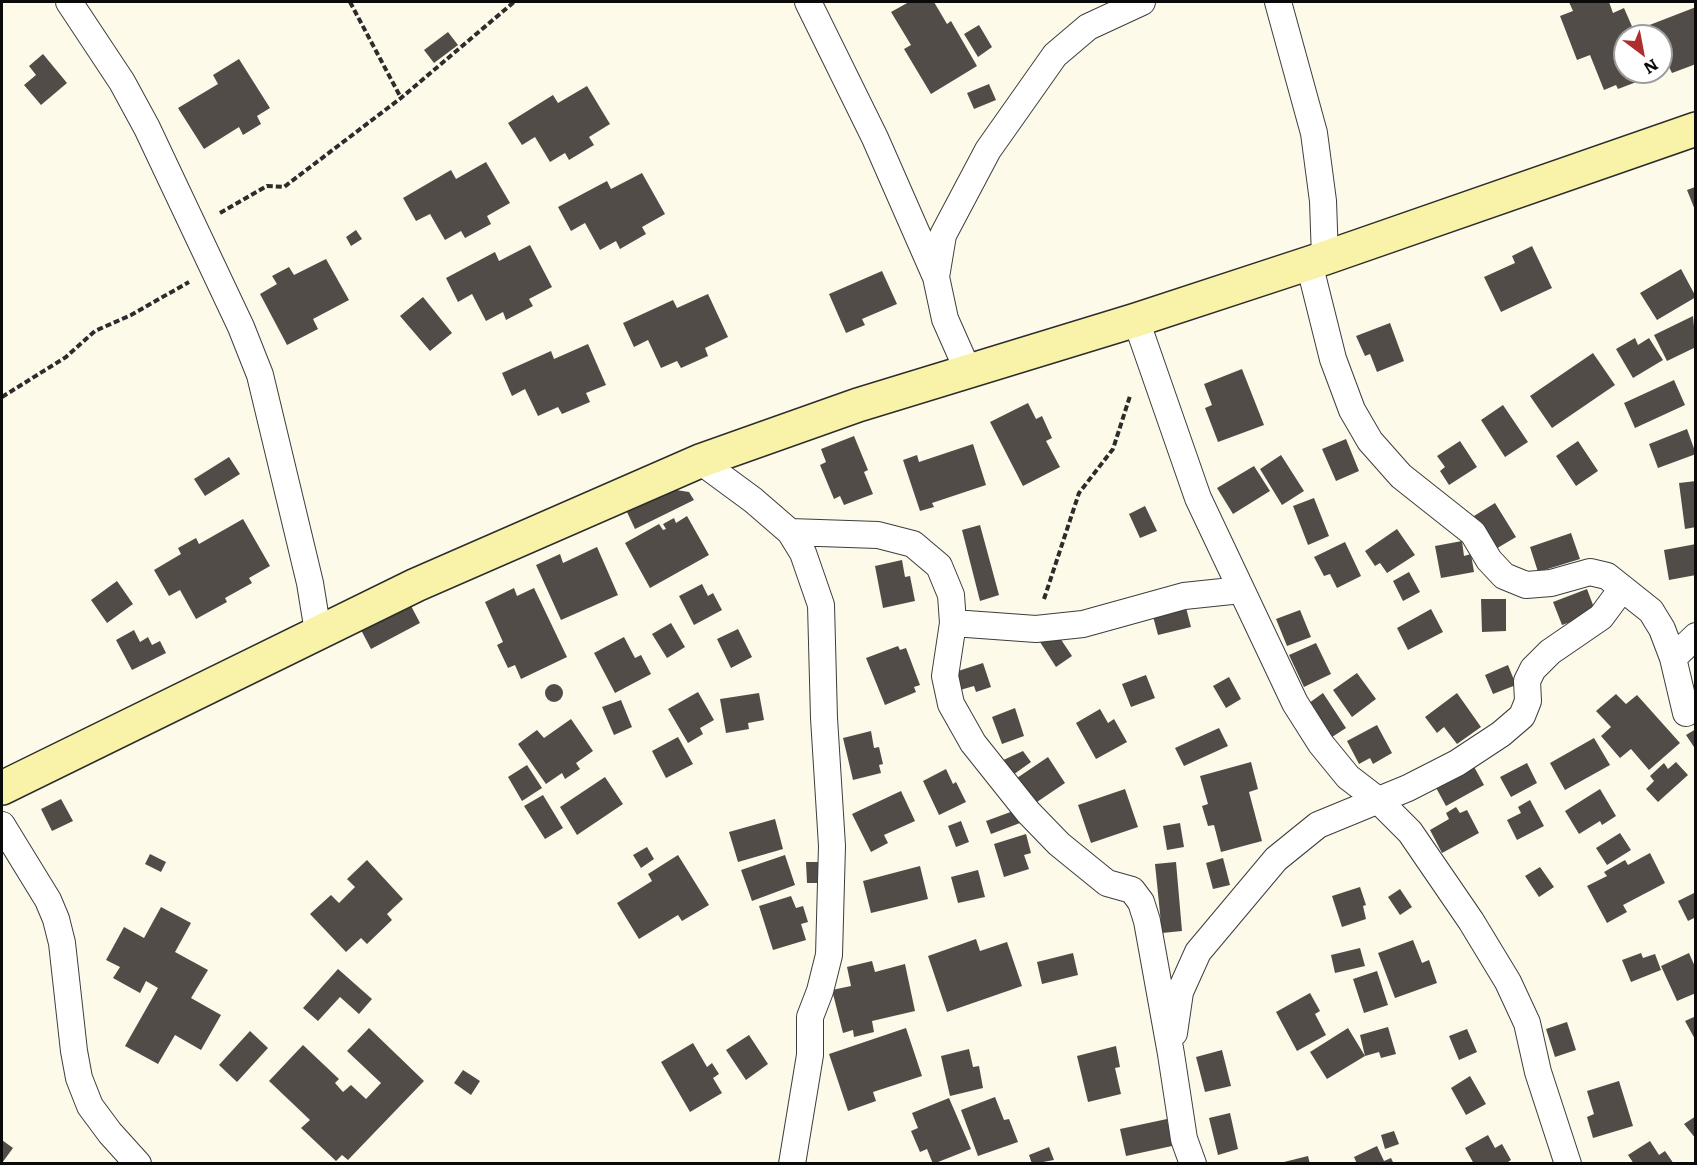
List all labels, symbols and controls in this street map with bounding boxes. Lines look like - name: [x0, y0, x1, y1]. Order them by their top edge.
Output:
- north arrow: [1613, 24, 1673, 84]
- text: N: [1639, 54, 1664, 81]

